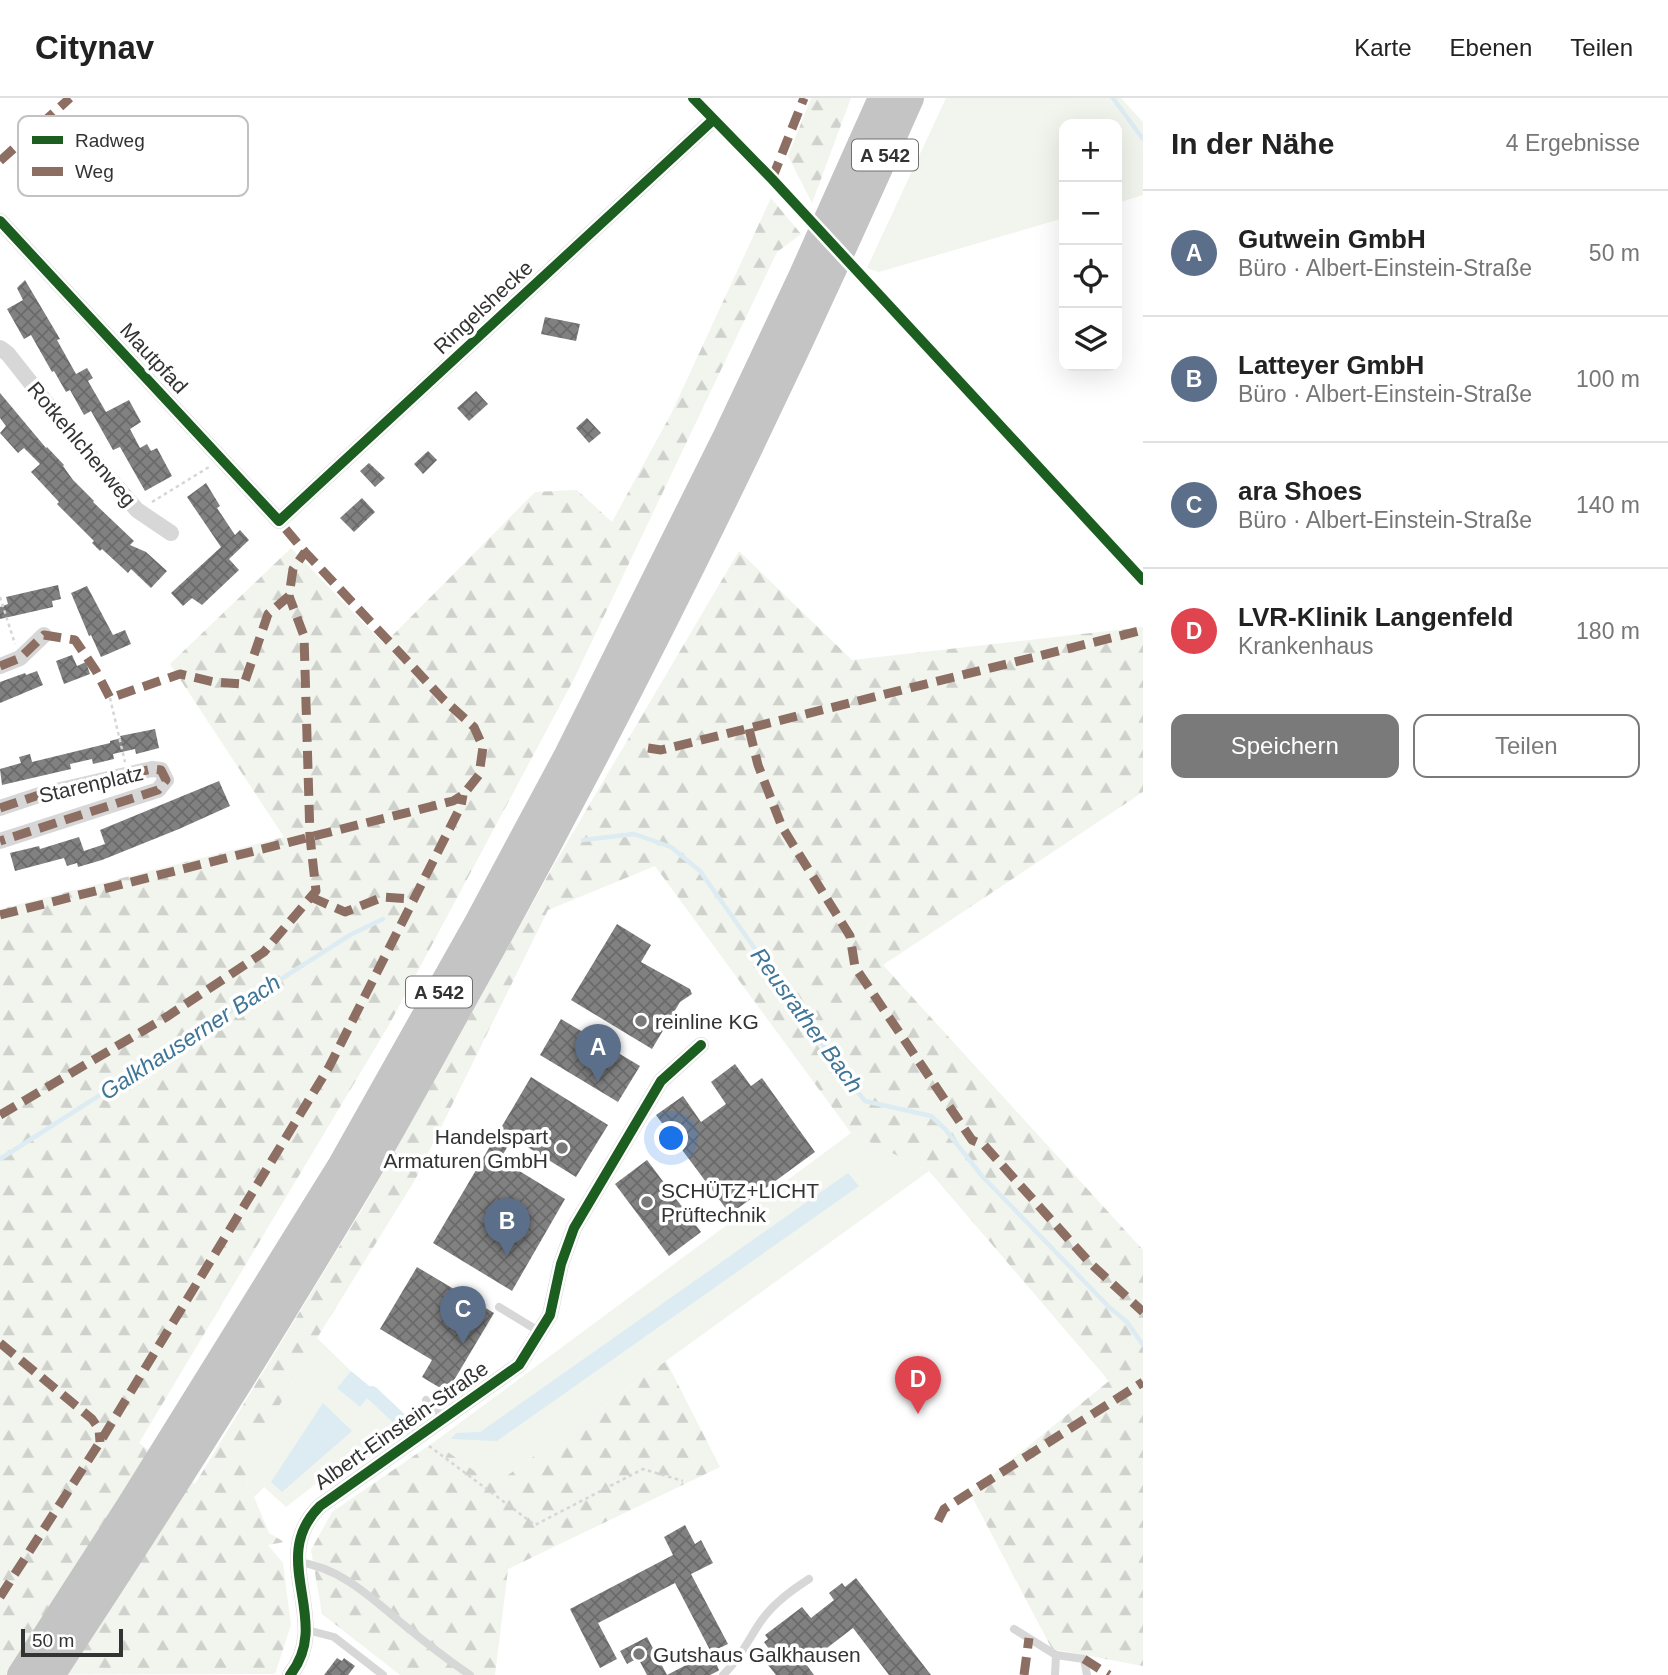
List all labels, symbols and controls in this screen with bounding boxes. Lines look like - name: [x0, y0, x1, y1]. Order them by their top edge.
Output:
- text: Citynav: [35, 29, 154, 66]
- text: Karte: [1354, 34, 1412, 61]
- text: Ebenen: [1450, 34, 1532, 61]
- text: Teilen: [1570, 34, 1633, 61]
- legend: [18, 116, 248, 196]
- map controls: [1059, 119, 1122, 371]
- button: +: [1059, 119, 1122, 182]
- text: In der Nähe: [1171, 127, 1334, 160]
- text: Radweg: [75, 130, 145, 151]
- text: 4 Ergebnisse: [1506, 130, 1640, 156]
- road number: A 542: [852, 139, 918, 170]
- text: Weg: [75, 161, 114, 182]
- button: −: [1059, 182, 1122, 245]
- text: Gutwein GmbH: [1238, 224, 1426, 254]
- text: A: [1186, 240, 1202, 266]
- text: 50 m: [1589, 240, 1640, 266]
- button: locate: [1059, 245, 1122, 308]
- text: Büro · Albert-Einstein-Straße: [1238, 255, 1532, 281]
- street label: Ringelshecke: [429, 256, 537, 358]
- button: layers: [1059, 308, 1122, 371]
- street label: Mautpfad: [116, 318, 192, 398]
- text: Latteyer GmbH: [1238, 350, 1424, 380]
- text: B: [1186, 366, 1202, 392]
- text: 100 m: [1576, 366, 1640, 392]
- street label: Rotkehlchenweg: [23, 377, 141, 511]
- text: Büro · Albert-Einstein-Straße: [1238, 381, 1532, 407]
- text: ara Shoes: [1238, 476, 1362, 506]
- text: C: [1186, 492, 1202, 518]
- text: 140 m: [1576, 492, 1640, 518]
- text: Büro · Albert-Einstein-Straße: [1238, 507, 1532, 533]
- text: LVR-Klinik Langenfeld: [1238, 602, 1513, 632]
- text: D: [1186, 618, 1202, 644]
- text: 180 m: [1576, 618, 1640, 644]
- text: Krankenhaus: [1238, 633, 1374, 659]
- button: Speichern: [1171, 714, 1399, 778]
- button: Teilen: [1413, 714, 1640, 778]
- street label: Starenplatz: [37, 761, 145, 807]
- water label: Reusrather Bach: [746, 943, 868, 1097]
- water label: Galkhauserner Bach: [95, 969, 285, 1105]
- road number: A 542: [406, 976, 472, 1007]
- place label: reinline KG: [655, 1010, 759, 1033]
- marker: reinline KG: [633, 1013, 649, 1029]
- pin: A: [575, 1024, 621, 1082]
- your location: [654, 1121, 688, 1155]
- place label: Handelspart Armaturen GmbH: [383, 1125, 548, 1172]
- marker: Handelspart Armaturen GmbH: [554, 1140, 570, 1156]
- place label: SCHÜTZ+LICHT Prüftechnik: [661, 1179, 819, 1226]
- marker: SCHÜTZ+LICHT Prüftechnik: [639, 1194, 655, 1210]
- pin: B: [484, 1198, 530, 1256]
- pin: C: [440, 1286, 486, 1344]
- street label: Albert-Einstein-Straße: [310, 1356, 492, 1494]
- pin: D: [895, 1356, 941, 1414]
- scale bar: [21, 1626, 122, 1658]
- text: 50 m: [32, 1630, 74, 1651]
- place label: Gutshaus Galkhausen: [653, 1643, 861, 1666]
- marker: Gutshaus Galkhausen: [631, 1646, 647, 1662]

